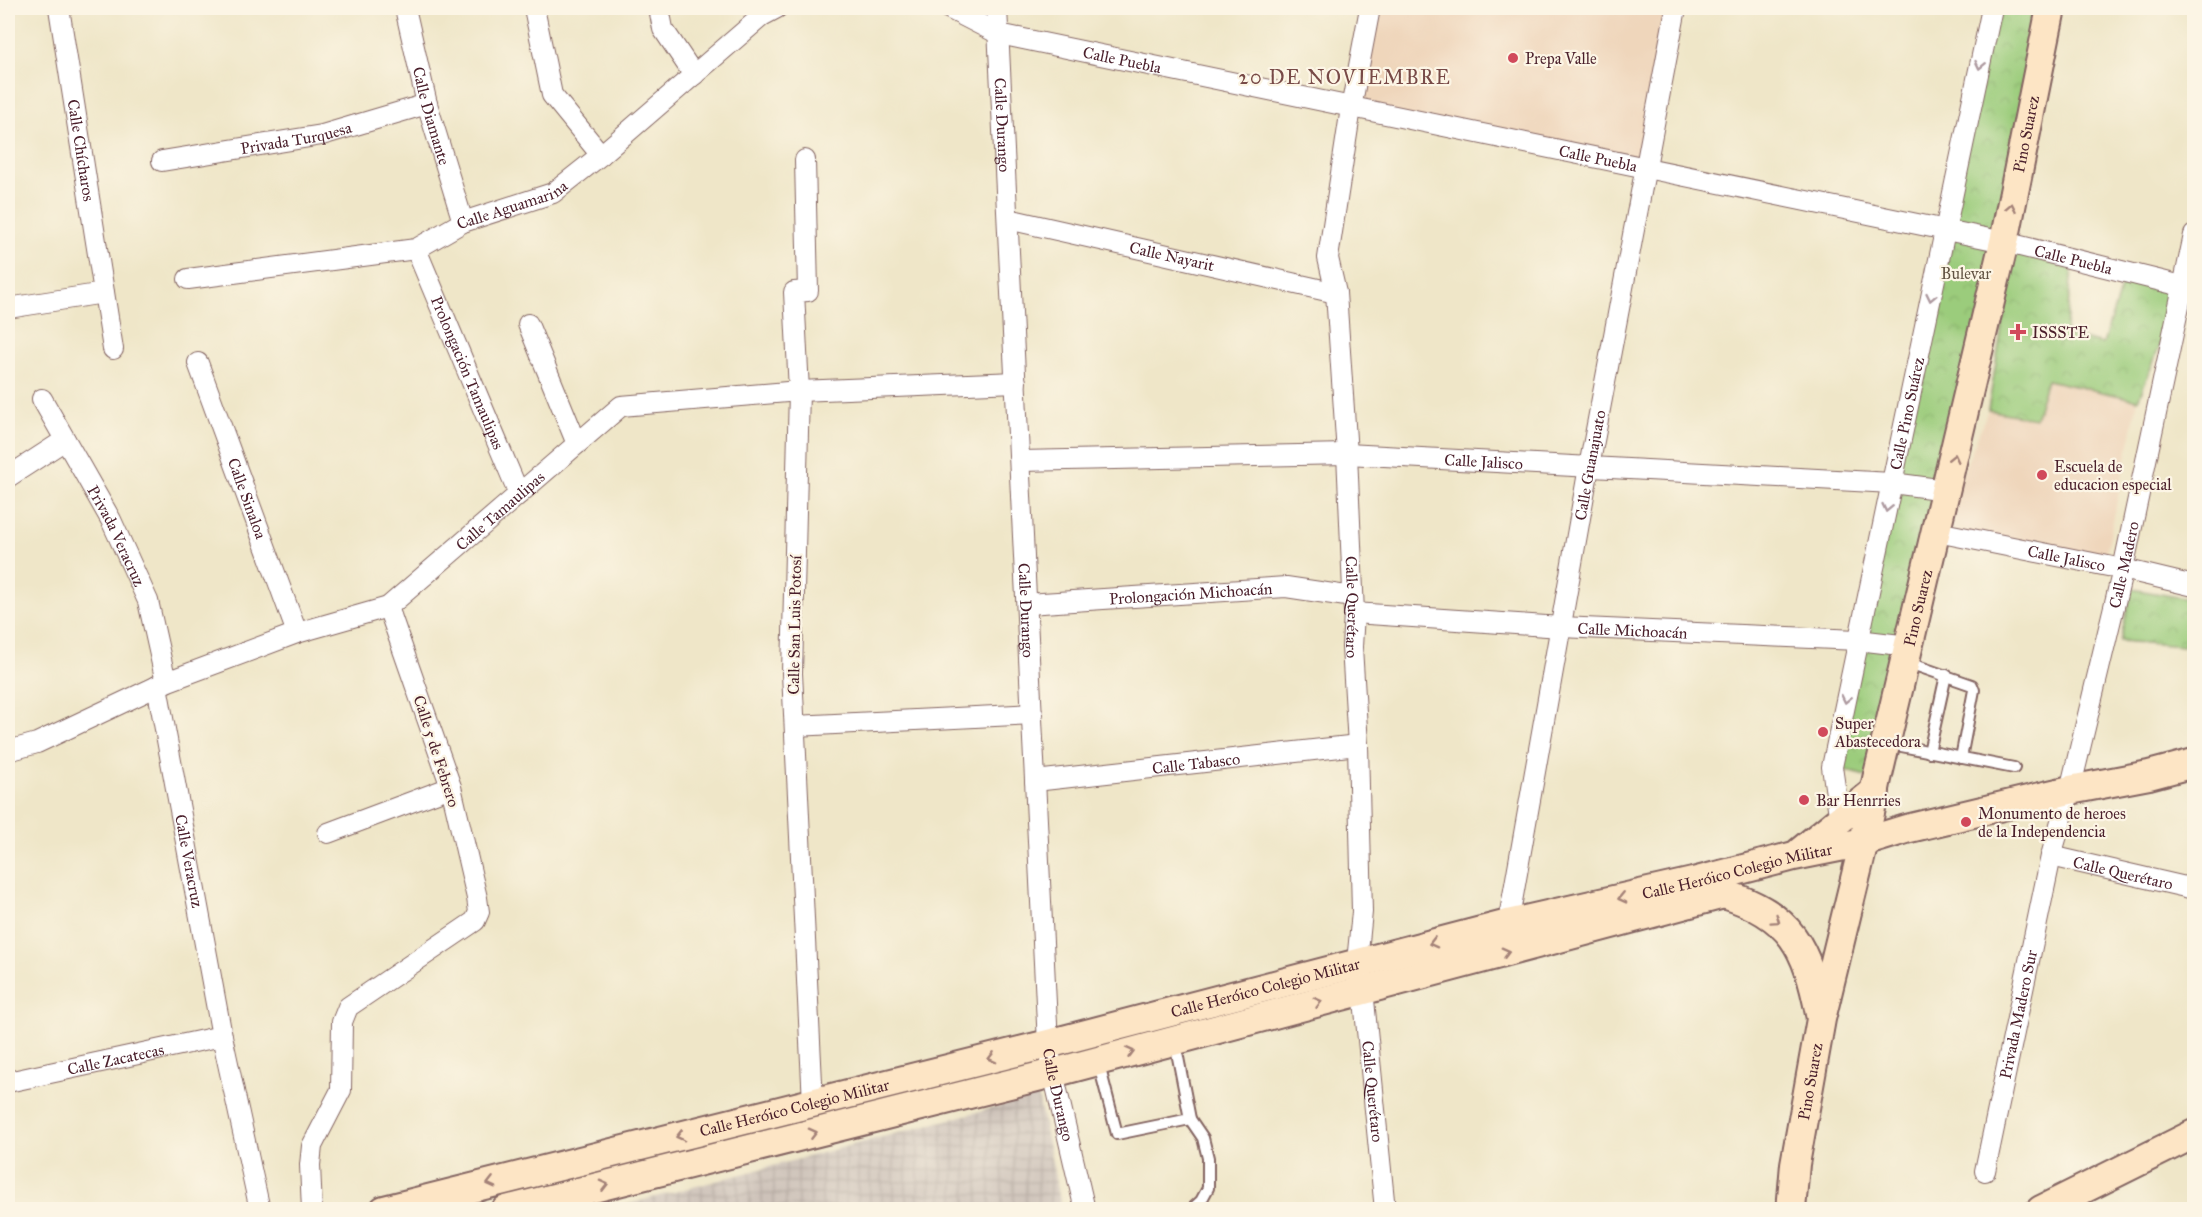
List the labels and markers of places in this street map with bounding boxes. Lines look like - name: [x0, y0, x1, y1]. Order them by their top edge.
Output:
- place label: Prepa Valle: [1525, 49, 1597, 68]
- marker: Prepa Valle: [1506, 51, 1520, 65]
- marker: ISSSTE: [2009, 323, 2027, 341]
- place label: ISSSTE: [2032, 323, 2089, 342]
- place label: Escuela de educacion especial: [2054, 457, 2172, 494]
- marker: Escuela de educacion especial: [2035, 468, 2049, 482]
- place label: Super Abastecedora: [1834, 714, 1921, 751]
- marker: Super Abastecedora: [1816, 725, 1830, 739]
- place label: Bar Henrries: [1816, 791, 1901, 810]
- marker: Bar Henrries: [1797, 793, 1811, 807]
- place label: Monumento de heroes de la Independencia: [1978, 804, 2126, 841]
- marker: Monumento de heroes de la Independencia: [1959, 815, 1973, 829]

